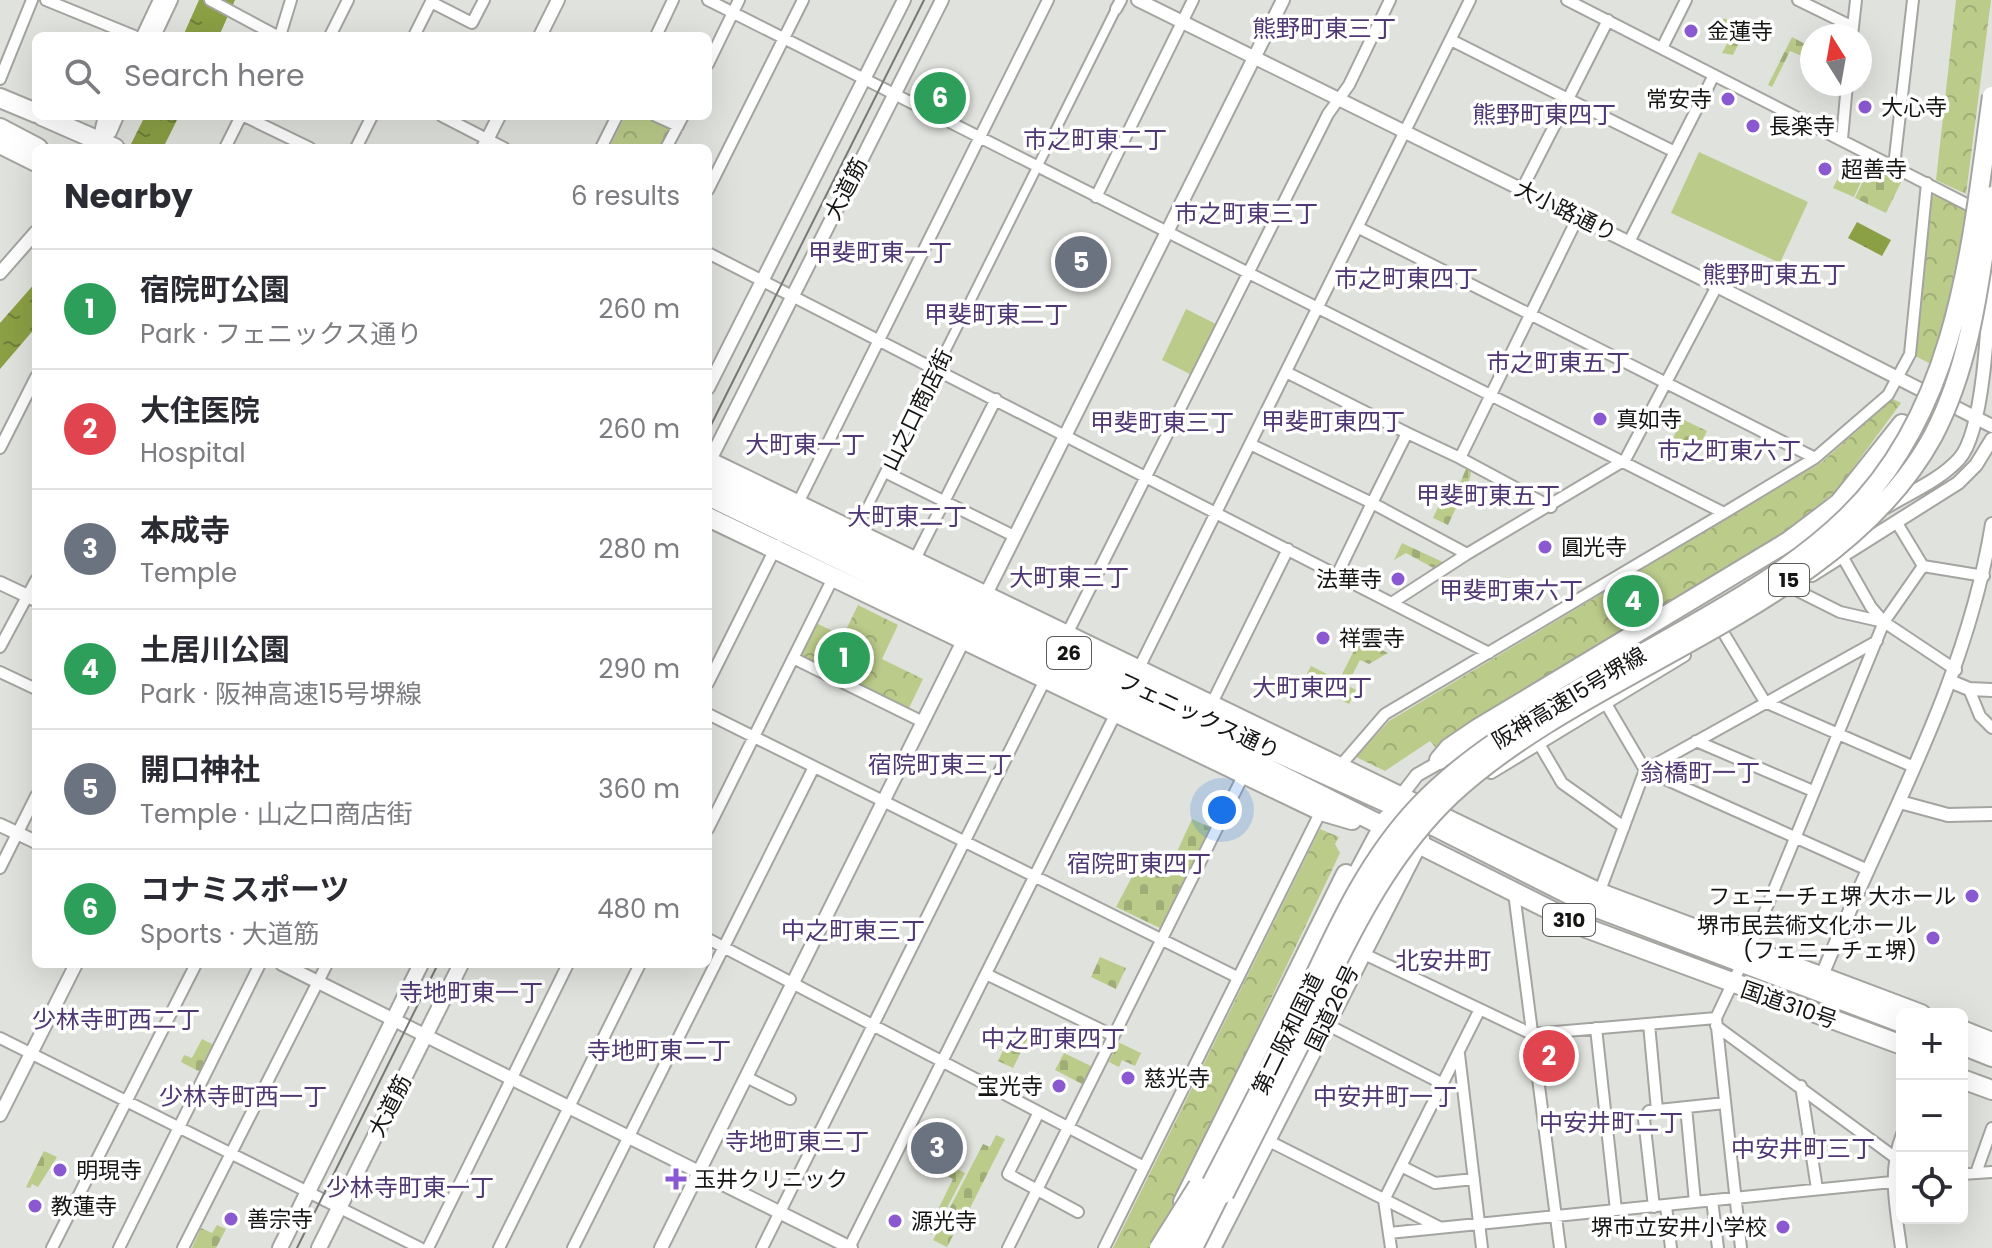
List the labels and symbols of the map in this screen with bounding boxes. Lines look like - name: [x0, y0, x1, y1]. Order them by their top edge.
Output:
- district label: 熊野町東三丁: [1252, 12, 1396, 45]
- place label: 金蓮寺: [1707, 16, 1773, 47]
- marker: 金蓮寺: [1682, 22, 1700, 40]
- north arrow: [1800, 24, 1872, 96]
- pin: 6: [914, 68, 966, 128]
- place label: 常安寺: [1646, 84, 1712, 115]
- marker: 常安寺: [1719, 90, 1737, 108]
- place label: 大心寺: [1881, 92, 1947, 123]
- district label: 熊野町東四丁: [1472, 98, 1616, 131]
- marker: 大心寺: [1856, 98, 1874, 116]
- place label: 長楽寺: [1769, 111, 1835, 142]
- marker: 長楽寺: [1744, 117, 1762, 135]
- district label: 市之町東二丁: [1023, 123, 1167, 156]
- street label: 大道筋: [817, 153, 875, 225]
- place label: 超善寺: [1841, 154, 1907, 185]
- marker: 超善寺: [1816, 160, 1834, 178]
- street label: 大小路通り: [1510, 173, 1622, 249]
- district label: 市之町東三丁: [1174, 197, 1318, 230]
- pin: 5: [1055, 232, 1107, 292]
- district label: 甲斐町東一丁: [808, 236, 952, 269]
- district label: 熊野町東五丁: [1702, 258, 1846, 291]
- district label: 市之町東四丁: [1334, 262, 1478, 295]
- district label: 甲斐町東二丁: [924, 298, 1068, 331]
- street label: 山之口商店街: [874, 344, 960, 476]
- district label: 市之町東五丁: [1486, 346, 1630, 379]
- place label: 真如寺: [1616, 404, 1682, 435]
- district label: 甲斐町東四丁: [1261, 405, 1405, 438]
- district label: 甲斐町東三丁: [1090, 406, 1234, 439]
- marker: 真如寺: [1591, 410, 1609, 428]
- district label: 大町東一丁: [745, 428, 865, 461]
- district label: 市之町東六丁: [1657, 434, 1801, 467]
- district label: 甲斐町東五丁: [1416, 479, 1560, 512]
- district label: 大町東二丁: [847, 500, 967, 533]
- place label: 圓光寺: [1561, 532, 1627, 563]
- marker: 圓光寺: [1536, 538, 1554, 556]
- district label: 大町東三丁: [1009, 561, 1129, 594]
- place label: 法華寺: [1316, 564, 1382, 595]
- road number: 15: [1769, 564, 1809, 596]
- marker: 法華寺: [1389, 570, 1407, 588]
- pin: 4: [1607, 571, 1659, 631]
- district label: 甲斐町東六丁: [1439, 574, 1583, 607]
- place label: 祥雲寺: [1339, 623, 1405, 654]
- pin: 1: [818, 628, 870, 688]
- marker: 祥雲寺: [1314, 629, 1332, 647]
- road number: 26: [1047, 637, 1091, 669]
- street label: 阪神高速15号堺線: [1486, 640, 1652, 756]
- street label: フェニックス通り: [1113, 665, 1285, 767]
- district label: 大町東四丁: [1252, 671, 1372, 704]
- district label: 宿院町東三丁: [868, 748, 1012, 781]
- district label: 翁橋町一丁: [1640, 756, 1760, 789]
- your location: [1202, 790, 1242, 830]
- district label: 宿院町東四丁: [1067, 847, 1211, 880]
- place label: フェニーチェ堺 大ホール: [1708, 881, 1956, 912]
- marker: フェニーチェ堺 大ホール: [1963, 887, 1981, 905]
- road number: 310: [1543, 904, 1595, 936]
- place label: 堺市民芸術文化ホール (フェニーチェ堺): [1697, 910, 1917, 966]
- district label: 中之町東三丁: [781, 914, 925, 947]
- marker: 堺市民芸術文化ホール (フェニーチェ堺): [1924, 929, 1942, 947]
- district label: 北安井町: [1395, 944, 1491, 977]
- street label: 国道26号: [1298, 960, 1366, 1056]
- street label: 第二阪和国道: [1245, 968, 1331, 1100]
- street label: 国道310号: [1737, 974, 1841, 1036]
- district label: 寺地町東一丁: [399, 976, 543, 1009]
- district label: 少林寺町西二丁: [32, 1003, 200, 1036]
- district label: 中之町東四丁: [981, 1022, 1125, 1055]
- pin: 2: [1523, 1026, 1575, 1086]
- district label: 寺地町東二丁: [587, 1034, 731, 1067]
- place label: 慈光寺: [1144, 1063, 1210, 1094]
- marker: 慈光寺: [1119, 1069, 1137, 1087]
- street label: 大道筋: [361, 1070, 419, 1142]
- place label: 宝光寺: [977, 1071, 1043, 1102]
- marker: 宝光寺: [1050, 1077, 1068, 1095]
- district label: 少林寺町西一丁: [159, 1080, 327, 1113]
- district label: 中安井町一丁: [1313, 1080, 1457, 1113]
- district label: 中安井町二丁: [1539, 1106, 1683, 1139]
- pin: 3: [911, 1118, 963, 1178]
- district label: 寺地町東三丁: [725, 1125, 869, 1158]
- district label: 中安井町三丁: [1731, 1132, 1875, 1165]
- place label: 明現寺: [76, 1155, 142, 1186]
- marker: 明現寺: [51, 1161, 69, 1179]
- place label: 玉井クリニック: [694, 1164, 848, 1195]
- marker: 玉井クリニック: [665, 1168, 687, 1190]
- district label: 少林寺町東一丁: [326, 1171, 494, 1204]
- place label: 教蓮寺: [51, 1191, 117, 1222]
- marker: 教蓮寺: [26, 1197, 44, 1215]
- place label: 善宗寺: [247, 1204, 313, 1235]
- place label: 源光寺: [911, 1206, 977, 1237]
- marker: 善宗寺: [222, 1210, 240, 1228]
- marker: 源光寺: [886, 1212, 904, 1230]
- place label: 堺市立安井小学校: [1591, 1212, 1767, 1243]
- marker: 堺市立安井小学校: [1774, 1218, 1792, 1236]

